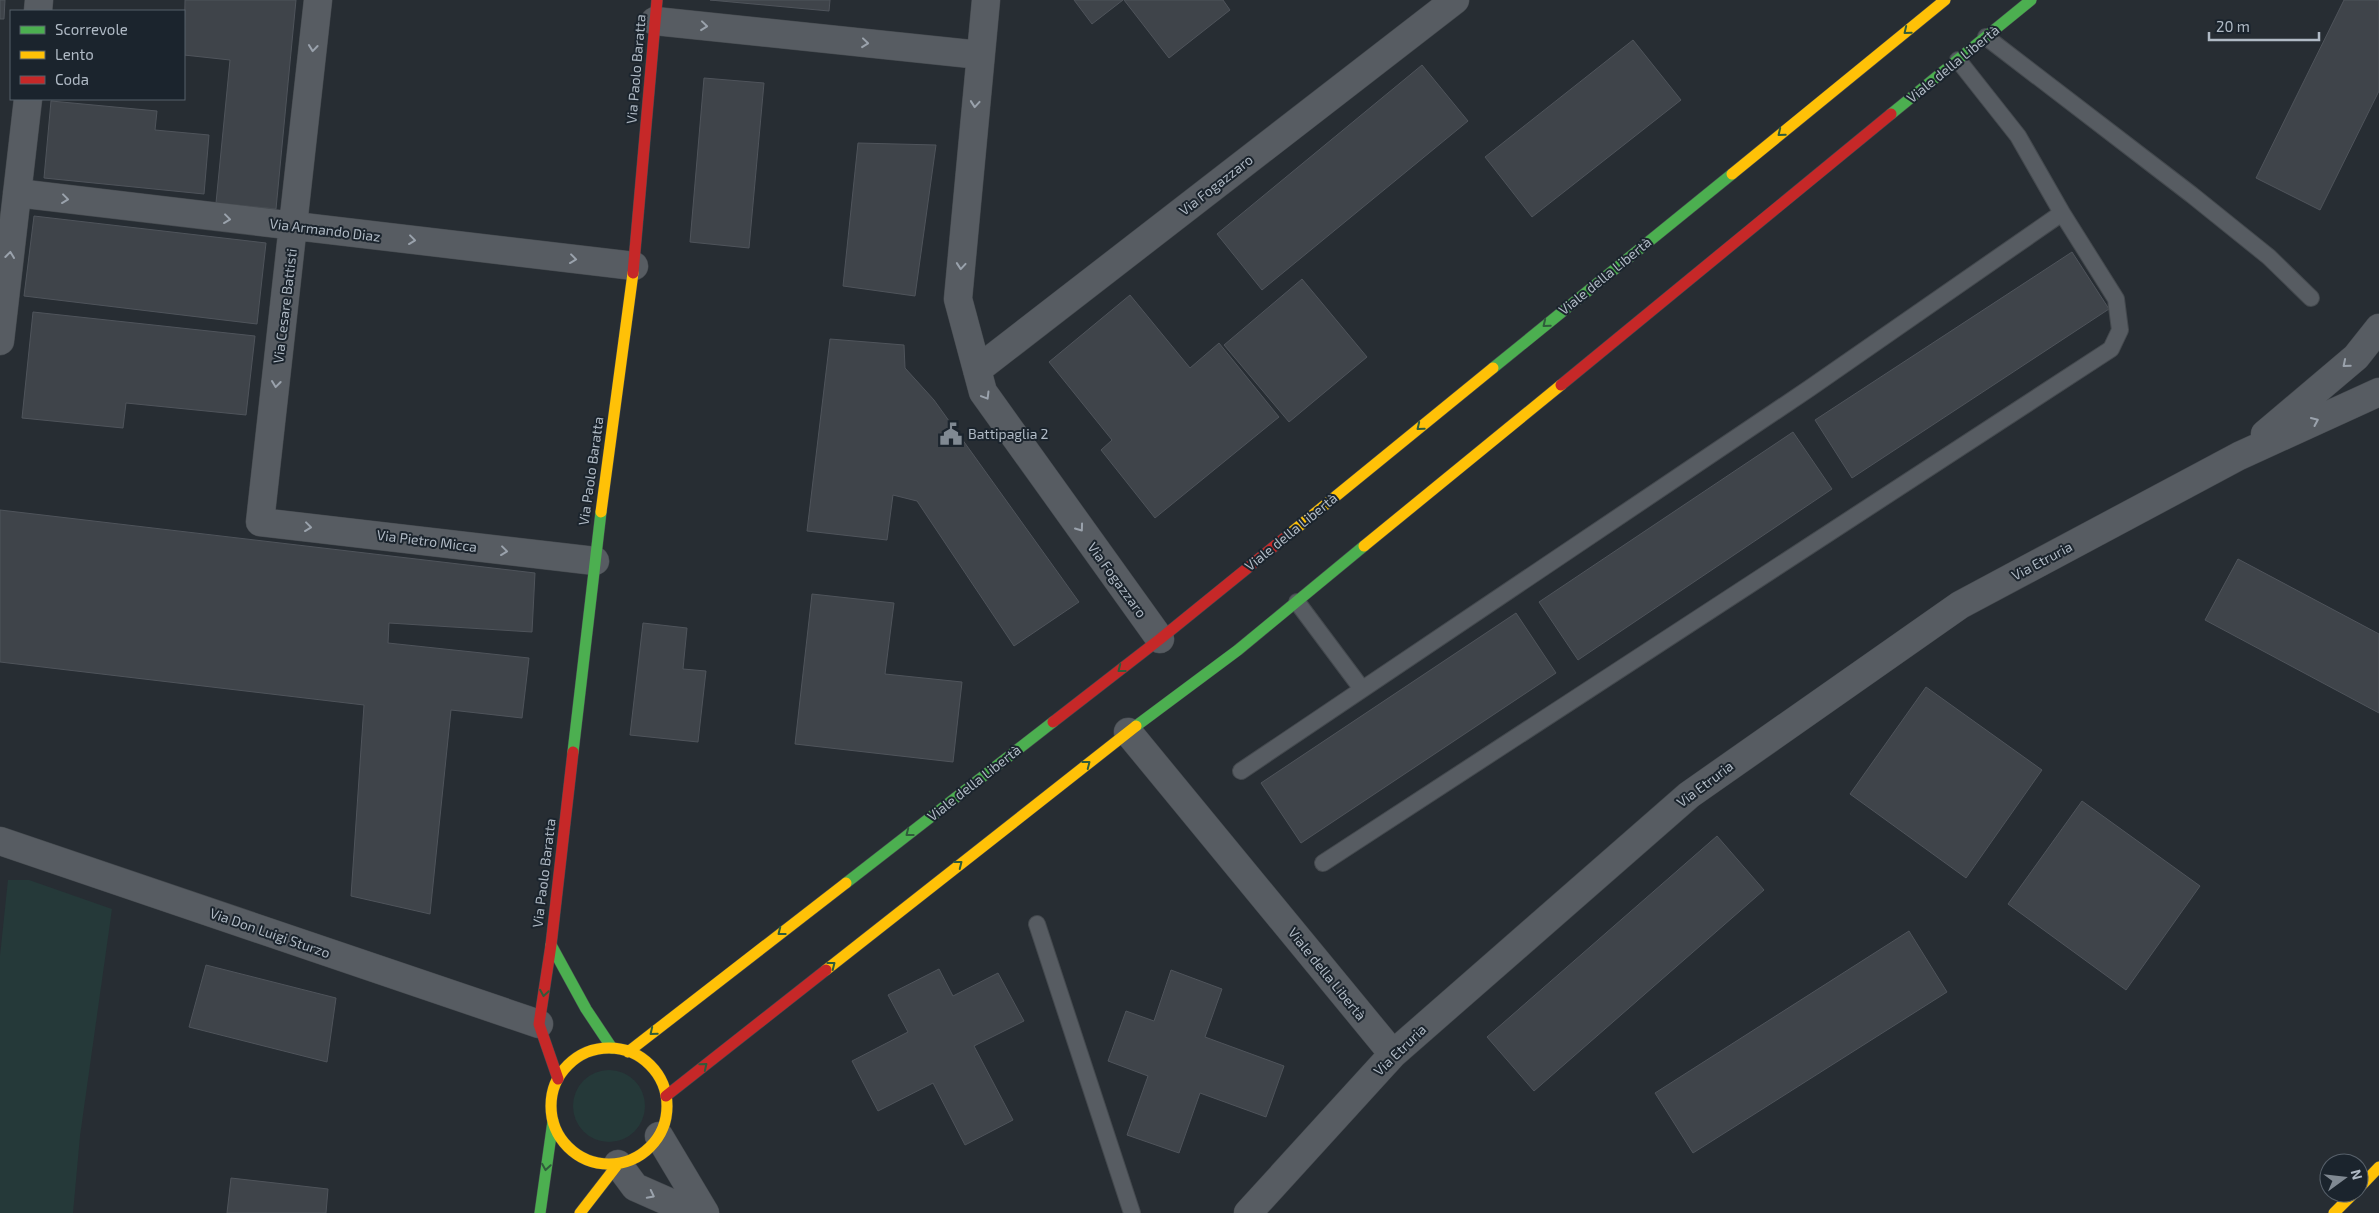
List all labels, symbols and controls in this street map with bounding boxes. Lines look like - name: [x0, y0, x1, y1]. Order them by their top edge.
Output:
- legend: [10, 10, 185, 100]
- scale bar: [2209, 10, 2319, 42]
- street label: Via Paolo Baratta: [622, 13, 649, 124]
- text: 20 m: [2216, 17, 2250, 35]
- text: Scorrevole: [55, 20, 128, 38]
- one-way arrow: [700, 20, 708, 31]
- street label: Viale della Libertà: [1903, 21, 2002, 106]
- one-way arrow: [1904, 25, 1913, 33]
- one-way arrow: [861, 37, 869, 48]
- text: Lento: [55, 45, 94, 63]
- one-way arrow: [307, 45, 318, 53]
- text: Coda: [55, 70, 89, 88]
- one-way arrow: [970, 100, 981, 108]
- one-way arrow: [1778, 128, 1787, 136]
- street label: Via Fogazzaro: [1175, 151, 1256, 219]
- one-way arrow: [62, 193, 70, 204]
- one-way arrow: [222, 213, 231, 223]
- street label: Via Armando Diaz: [269, 214, 381, 245]
- street label: Viale della Libertà: [1555, 233, 1654, 318]
- one-way arrow: [408, 234, 416, 245]
- street label: Via Cesare Battisti: [269, 248, 300, 364]
- one-way arrow: [4, 251, 15, 259]
- one-way arrow: [570, 253, 578, 264]
- one-way arrow: [956, 262, 967, 270]
- one-way arrow: [1543, 319, 1552, 327]
- one-way arrow: [2343, 359, 2352, 368]
- one-way arrow: [271, 380, 282, 388]
- one-way arrow: [979, 390, 989, 399]
- street label: Via Paolo Baratta: [574, 415, 607, 527]
- one-way arrow: [2310, 417, 2319, 427]
- public building icon: Battipaglia 2: [938, 421, 964, 447]
- one-way arrow: [1417, 421, 1426, 429]
- place label: Battipaglia 2: [968, 425, 1049, 442]
- street label: Viale della Libertà: [1241, 489, 1340, 574]
- one-way arrow: [304, 522, 312, 532]
- one-way arrow: [1074, 522, 1083, 532]
- street label: Via Pietro Micca: [376, 526, 478, 555]
- street label: Via Etruria: [2008, 537, 2075, 584]
- street label: Via Fogazzaro: [1084, 539, 1150, 621]
- one-way arrow: [501, 545, 509, 556]
- one-way arrow: [1117, 663, 1127, 672]
- street label: Viale della Libertà: [924, 741, 1024, 824]
- street label: Via Etruria: [1673, 757, 1736, 810]
- one-way arrow: [1081, 761, 1090, 769]
- street label: Via Paolo Baratta: [528, 817, 559, 929]
- one-way arrow: [906, 827, 915, 836]
- one-way arrow: [953, 862, 962, 870]
- street label: Via Don Luigi Sturzo: [208, 904, 333, 961]
- street label: Viale della Libertà: [1285, 924, 1370, 1023]
- one-way arrow: [778, 927, 787, 935]
- one-way arrow: [826, 962, 836, 971]
- one-way arrow: [539, 989, 550, 997]
- street label: Via Etruria: [1370, 1020, 1429, 1079]
- one-way arrow: [650, 1027, 659, 1035]
- one-way arrow: [698, 1063, 707, 1071]
- north arrow: [2319, 1153, 2369, 1203]
- one-way arrow: [541, 1163, 552, 1171]
- text: N: [2348, 1167, 2367, 1182]
- one-way arrow: [646, 1189, 655, 1199]

